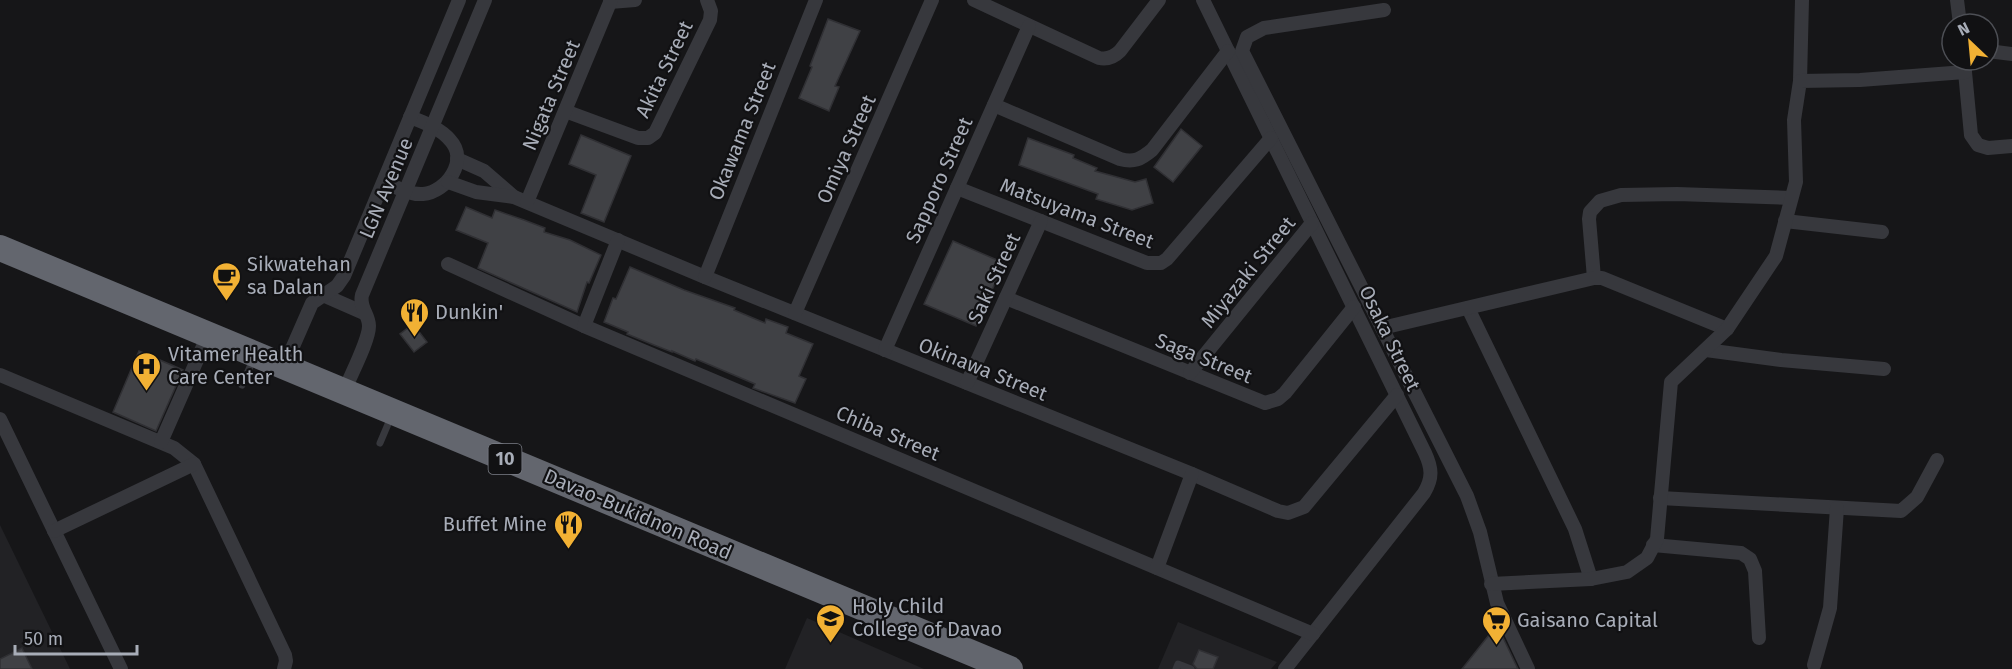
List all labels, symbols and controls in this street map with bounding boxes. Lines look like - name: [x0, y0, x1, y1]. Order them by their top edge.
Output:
- north arrow: [1940, 12, 2000, 72]
- street label: Akita Street: [630, 16, 698, 121]
- text: N: [1955, 18, 1973, 40]
- street label: Nigata Street: [517, 35, 585, 154]
- street label: Okawama Street: [703, 58, 781, 204]
- street label: Omiya Street: [811, 90, 881, 207]
- street label: Sapporo Street: [900, 112, 978, 247]
- street label: LGN Avenue: [354, 134, 418, 242]
- street label: Matsuyama Street: [997, 173, 1158, 254]
- street label: Miyazaki Street: [1196, 211, 1301, 333]
- street label: Saki Street: [963, 228, 1026, 327]
- place label: Sikwatehan sa Dalan: [247, 252, 351, 299]
- cafe icon: Sikwatehan sa Dalan: [210, 260, 242, 302]
- street label: Osaka Street: [1354, 281, 1426, 395]
- restaurant icon: Dunkin': [398, 296, 430, 338]
- place label: Dunkin': [435, 300, 503, 324]
- street label: Saga Street: [1152, 328, 1257, 389]
- street label: Okinawa Street: [915, 332, 1052, 406]
- place label: Vitamer Health Care Center: [168, 342, 304, 389]
- hospital icon: Vitamer Health Care Center: [131, 350, 163, 392]
- street label: Chiba Street: [832, 400, 944, 466]
- road number: 10: [488, 444, 522, 474]
- street label: Davao-Bukidnon Road: [541, 464, 735, 564]
- restaurant icon: Buffet Mine: [552, 508, 584, 550]
- place label: Buffet Mine: [443, 512, 547, 536]
- place label: Holy Child College of Davao: [852, 594, 1002, 641]
- school or university icon: Holy Child College of Davao: [815, 602, 847, 644]
- supermarket icon: Gaisano Capital: [1480, 604, 1512, 646]
- place label: Gaisano Capital: [1517, 608, 1658, 632]
- scale bar: [15, 618, 136, 656]
- text: 50 m: [24, 628, 63, 650]

